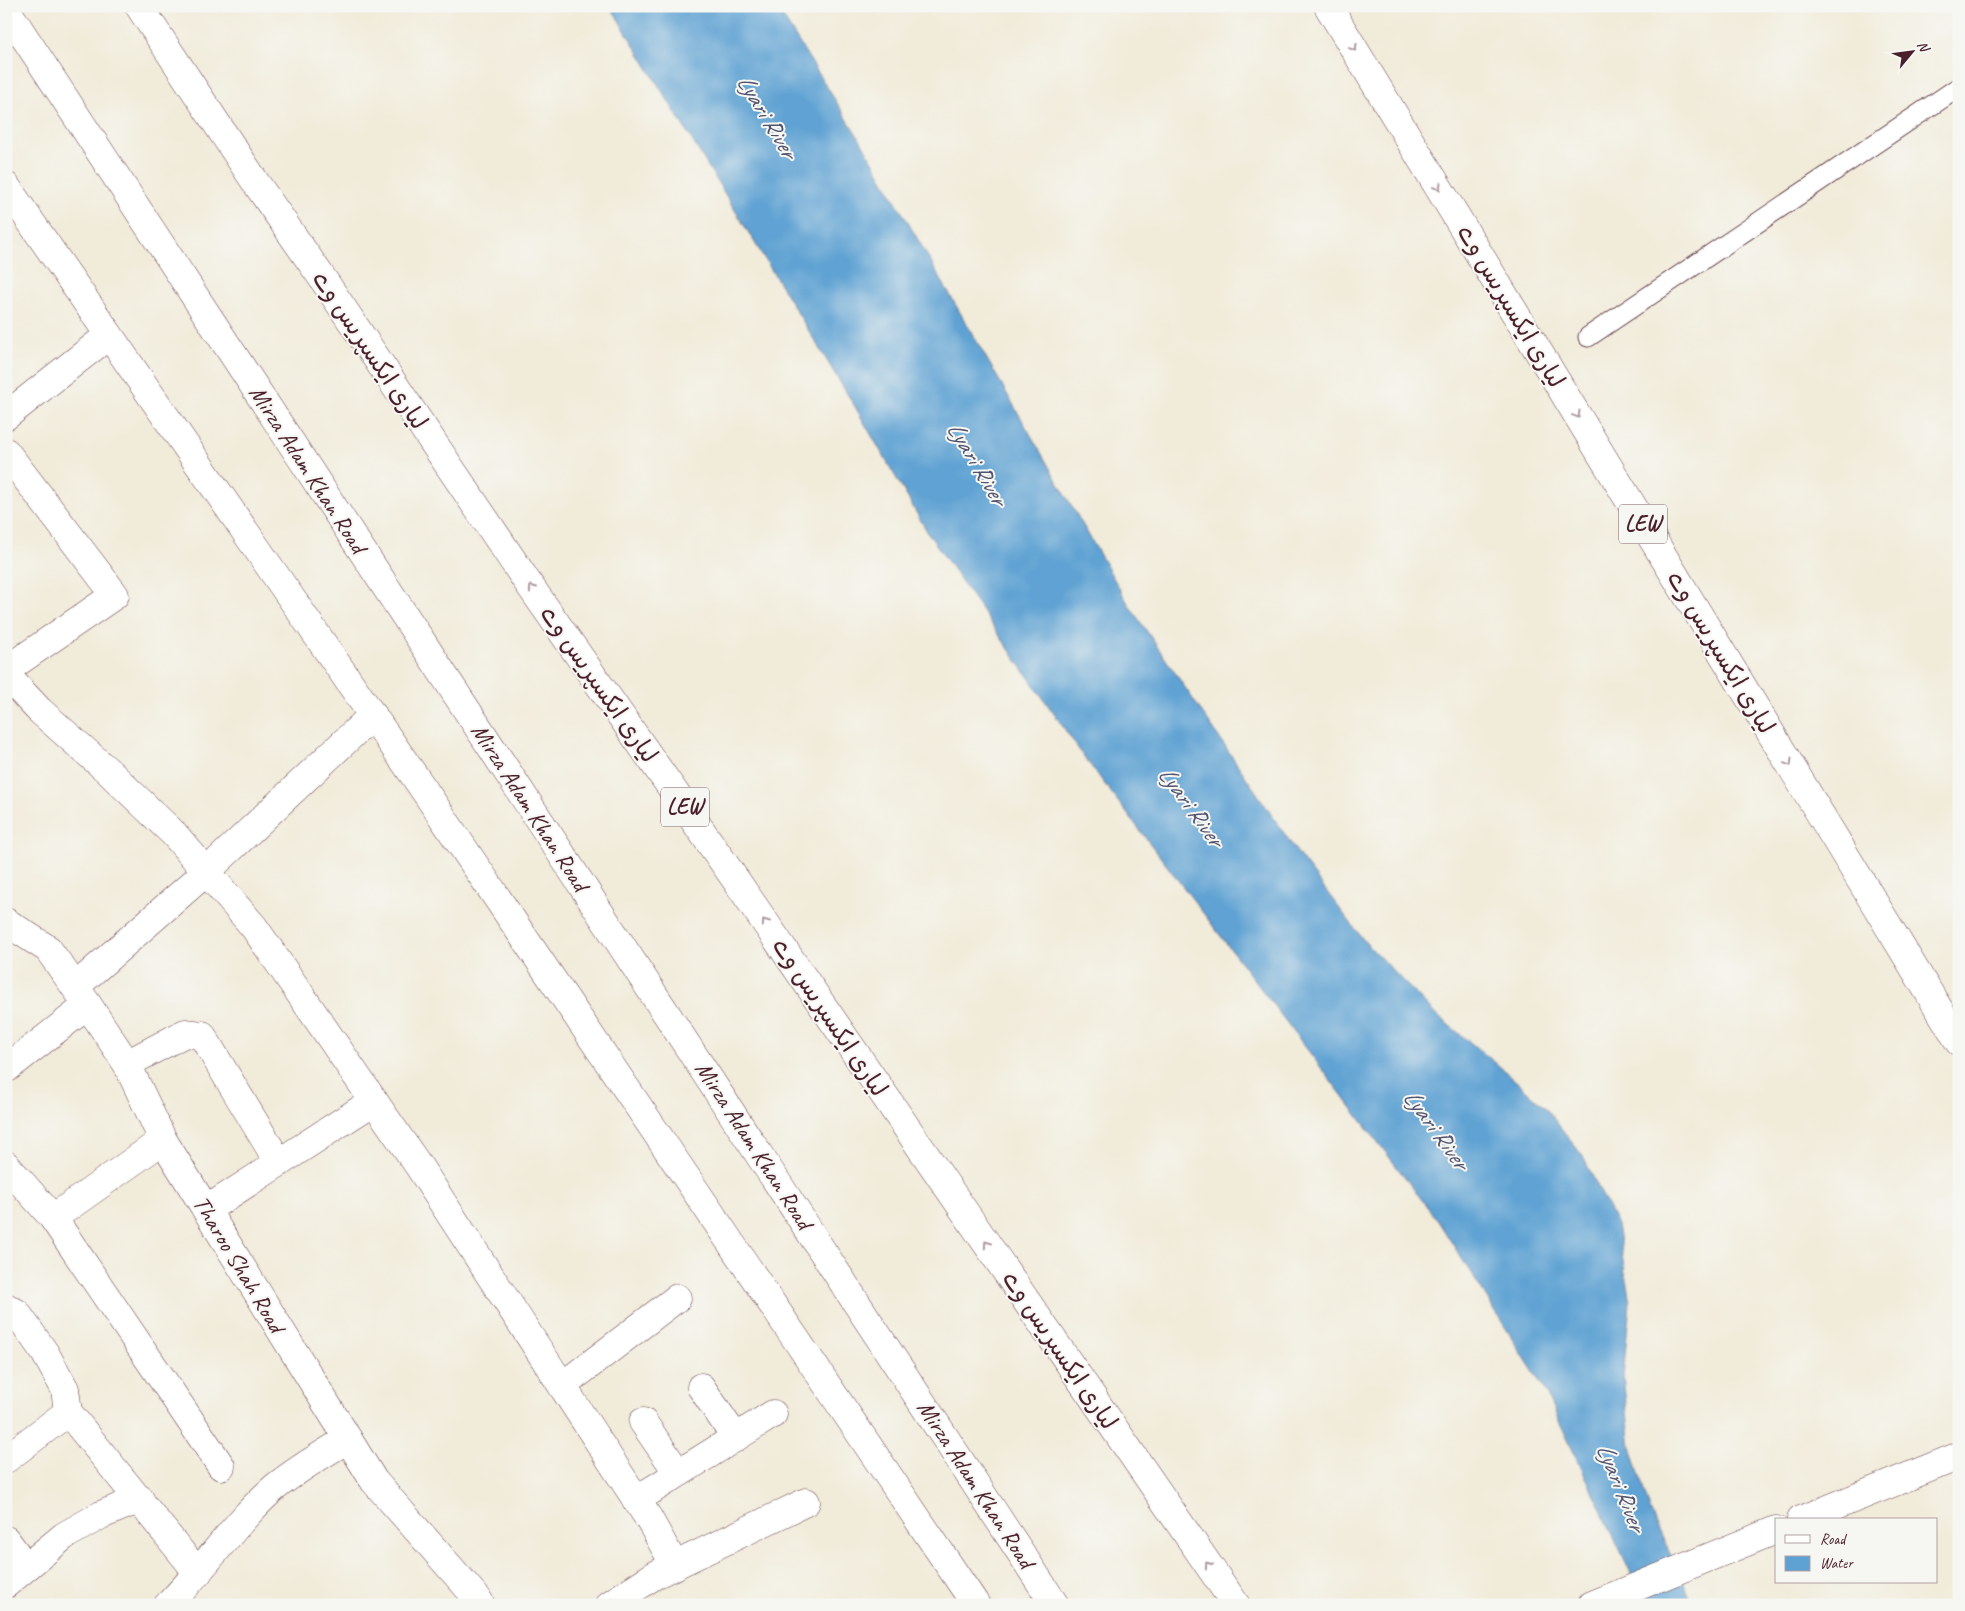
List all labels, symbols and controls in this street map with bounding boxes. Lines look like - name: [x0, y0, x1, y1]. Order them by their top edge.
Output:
- north arrow: [1888, 28, 1938, 78]
- text: N: [1913, 38, 1934, 56]
- one-way arrow: [1347, 42, 1357, 51]
- water label: Lyari River: [730, 68, 807, 168]
- one-way arrow: [1432, 181, 1442, 190]
- street label: لیاری ایکسپریس وے: [1450, 219, 1572, 393]
- street label: لیاری ایکسپریس وے: [306, 265, 434, 435]
- street label: Mirza Adam Khan Road: [243, 380, 375, 561]
- one-way arrow: [1571, 410, 1581, 419]
- water label: Lyari River: [940, 415, 1017, 515]
- road number: LEW: [1619, 504, 1667, 544]
- street label: لیاری ایکسپریس وے: [1660, 565, 1782, 739]
- one-way arrow: [529, 584, 538, 594]
- street label: لیاری ایکسپریس وے: [534, 600, 664, 768]
- street label: Mirza Adam Khan Road: [465, 718, 597, 899]
- one-way arrow: [1783, 758, 1793, 767]
- water label: Lyari River: [1151, 760, 1234, 856]
- road number: LEW: [661, 788, 709, 826]
- one-way arrow: [762, 919, 771, 928]
- street label: لیاری ایکسپریس وے: [766, 932, 894, 1102]
- street label: Mirza Adam Khan Road: [689, 1056, 821, 1237]
- water label: Lyari River: [1396, 1083, 1479, 1179]
- street label: Tharoo Shah Road: [186, 1190, 293, 1341]
- one-way arrow: [984, 1240, 993, 1249]
- street label: لیاری ایکسپریس وے: [996, 1265, 1124, 1435]
- street label: Mirza Adam Khan Road: [911, 1395, 1043, 1576]
- water label: Lyari River: [1589, 1439, 1655, 1540]
- legend: [1775, 1518, 1938, 1584]
- text: Road: [1820, 1530, 1847, 1549]
- text: Water: [1820, 1554, 1854, 1573]
- one-way arrow: [1205, 1561, 1214, 1571]

